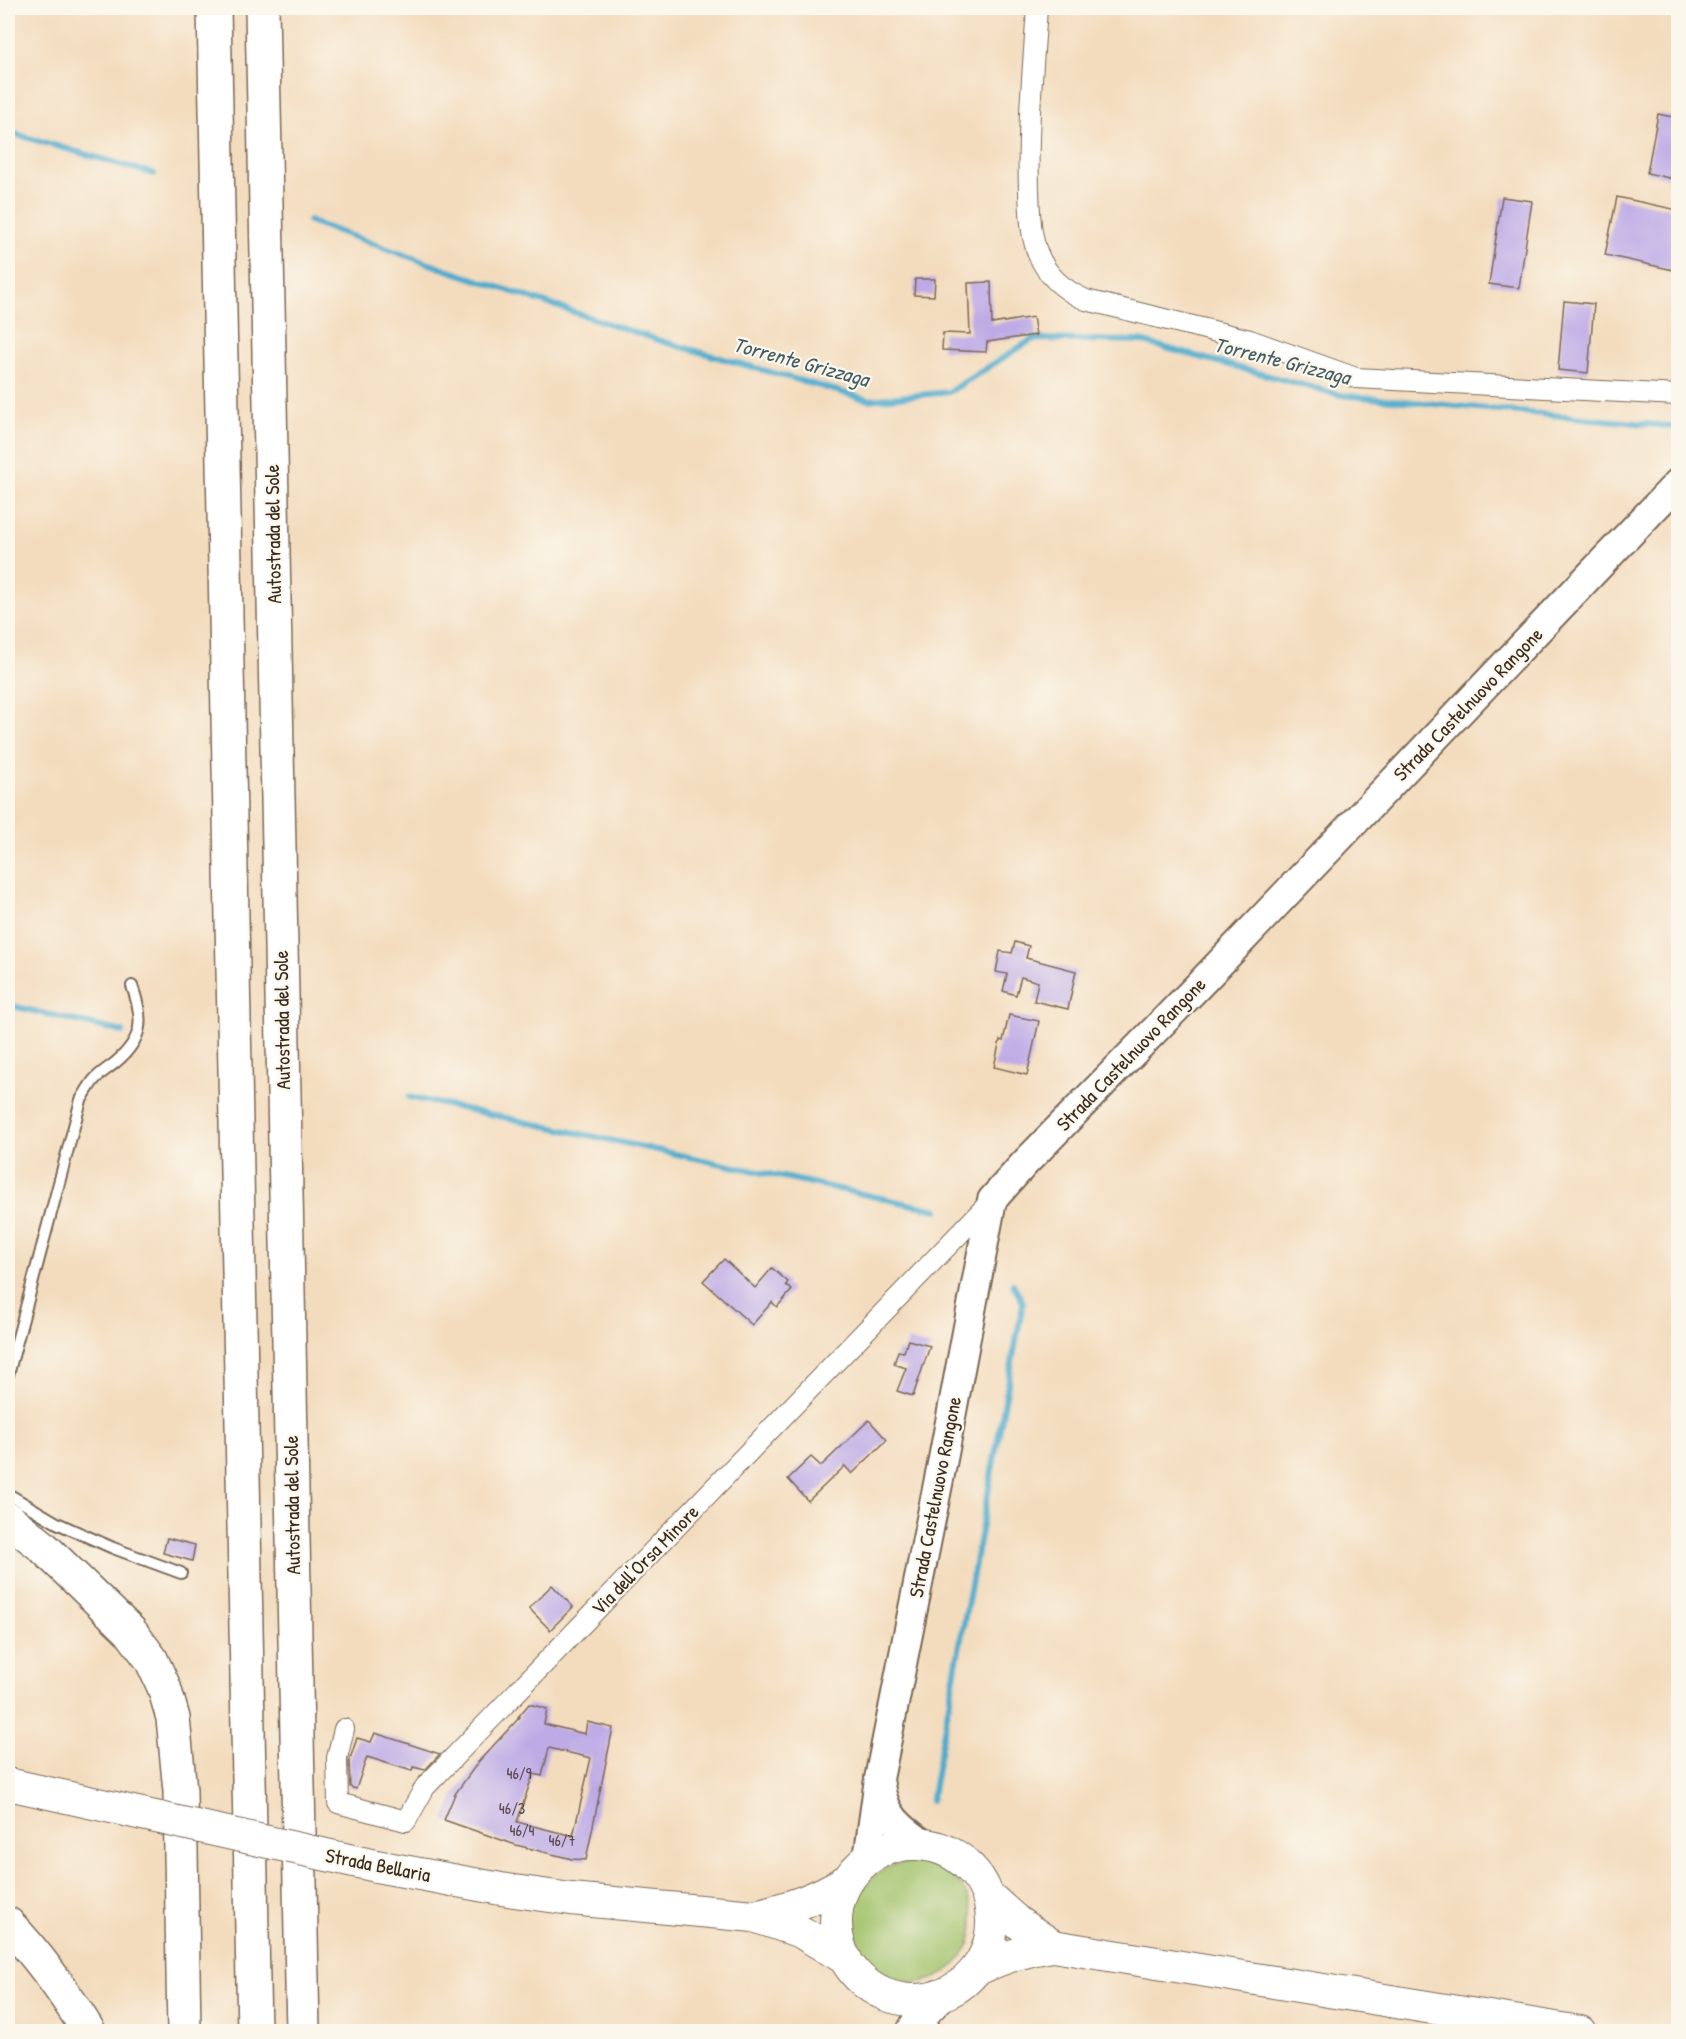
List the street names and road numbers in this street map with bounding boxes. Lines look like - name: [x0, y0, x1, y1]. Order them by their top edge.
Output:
- street label: Autostrada del Sole: [258, 464, 287, 604]
- street label: Strada Castelnuovo Rangone: [1387, 621, 1548, 786]
- street label: Autostrada del Sole: [267, 950, 296, 1090]
- street label: Strada Castelnuovo Rangone: [1050, 971, 1211, 1136]
- street label: Strada Castelnuovo Rangone: [902, 1394, 967, 1600]
- street label: Autostrada del Sole: [277, 1435, 306, 1575]
- street label: Via dell'Orsa Minore: [585, 1498, 704, 1621]
- street label: Strada Bellaria: [323, 1841, 433, 1888]

